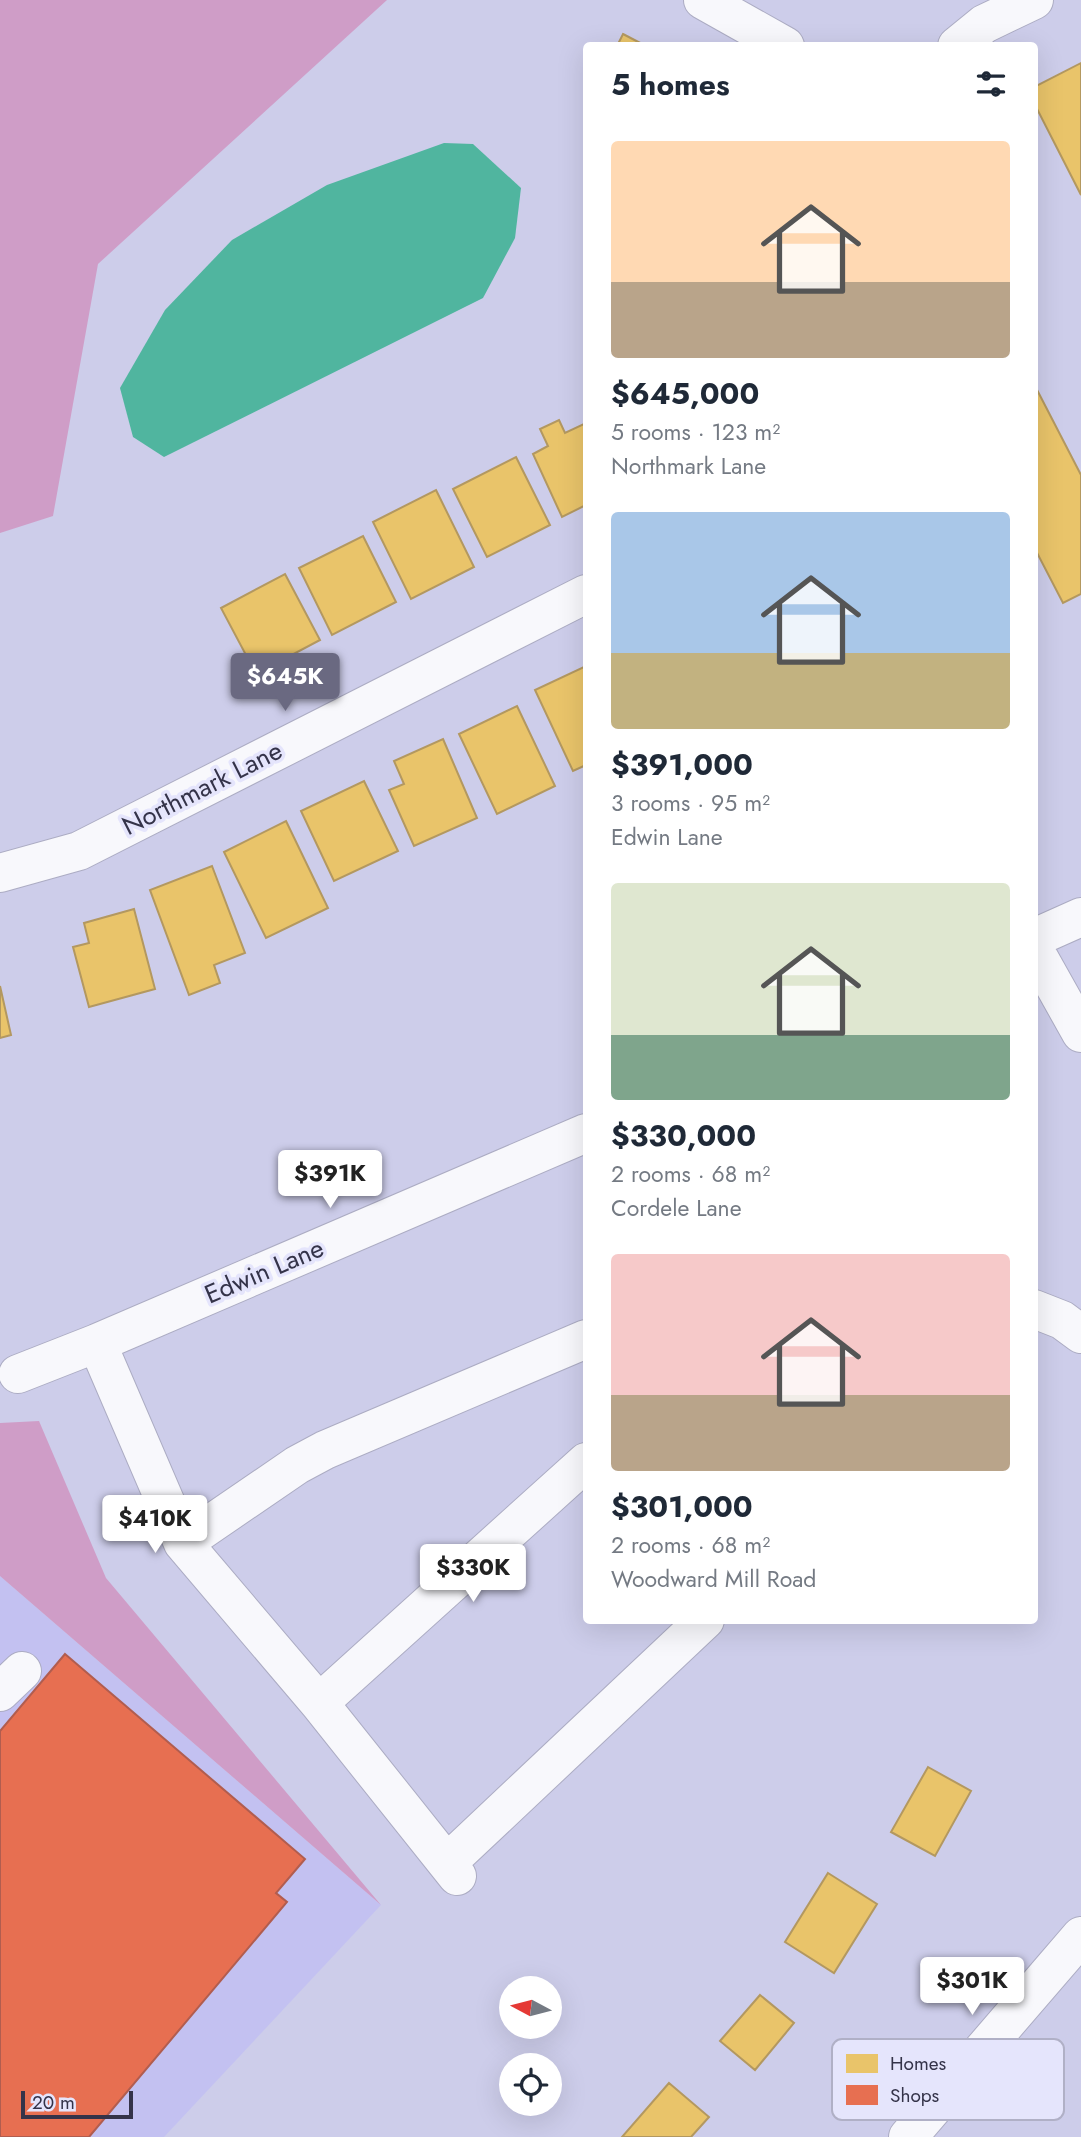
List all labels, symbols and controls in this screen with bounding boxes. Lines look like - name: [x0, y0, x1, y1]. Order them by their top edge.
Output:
- text: 5 homes: [611, 63, 730, 106]
- icon: filters: [972, 65, 1010, 103]
- icon: home: [748, 186, 874, 312]
- text: $645,000: [611, 372, 759, 415]
- text: 5 rooms · 123 m²: [611, 415, 780, 449]
- text: Northmark Lane: [611, 449, 766, 483]
- icon: home: [748, 557, 874, 683]
- pin: $645K: [236, 654, 334, 713]
- text: $645K: [247, 659, 323, 693]
- street label: Northmark Lane: [115, 731, 289, 845]
- text: $391,000: [611, 743, 753, 786]
- text: 3 rooms · 95 m²: [611, 786, 770, 820]
- text: Edwin Lane: [611, 820, 723, 854]
- icon: home: [748, 928, 874, 1054]
- text: $330,000: [611, 1114, 756, 1157]
- pin: $391K: [281, 1150, 379, 1210]
- text: $391K: [294, 1156, 366, 1190]
- text: 2 rooms · 68 m²: [611, 1157, 770, 1191]
- text: Cordele Lane: [611, 1191, 742, 1225]
- street label: Edwin Lane: [198, 1229, 330, 1313]
- icon: home: [748, 1299, 874, 1425]
- text: $301,000: [611, 1485, 753, 1528]
- pin: $410K: [106, 1496, 204, 1555]
- text: $410K: [118, 1501, 192, 1535]
- text: 2 rooms · 68 m²: [611, 1528, 770, 1562]
- pin: $330K: [424, 1544, 522, 1604]
- text: $330K: [436, 1550, 510, 1584]
- text: Woodward Mill Road: [611, 1562, 816, 1596]
- pin: $301K: [923, 1958, 1021, 2017]
- text: $301K: [936, 1963, 1008, 1997]
- north arrow: [499, 1976, 562, 2039]
- map controls: [499, 1976, 562, 2116]
- legend: [832, 2039, 1064, 2120]
- text: Homes: [890, 2050, 947, 2077]
- button: locate: [499, 2053, 562, 2116]
- text: Shops: [890, 2082, 940, 2109]
- scale bar: [21, 2088, 133, 2120]
- text: 20 m: [32, 2089, 75, 2116]

